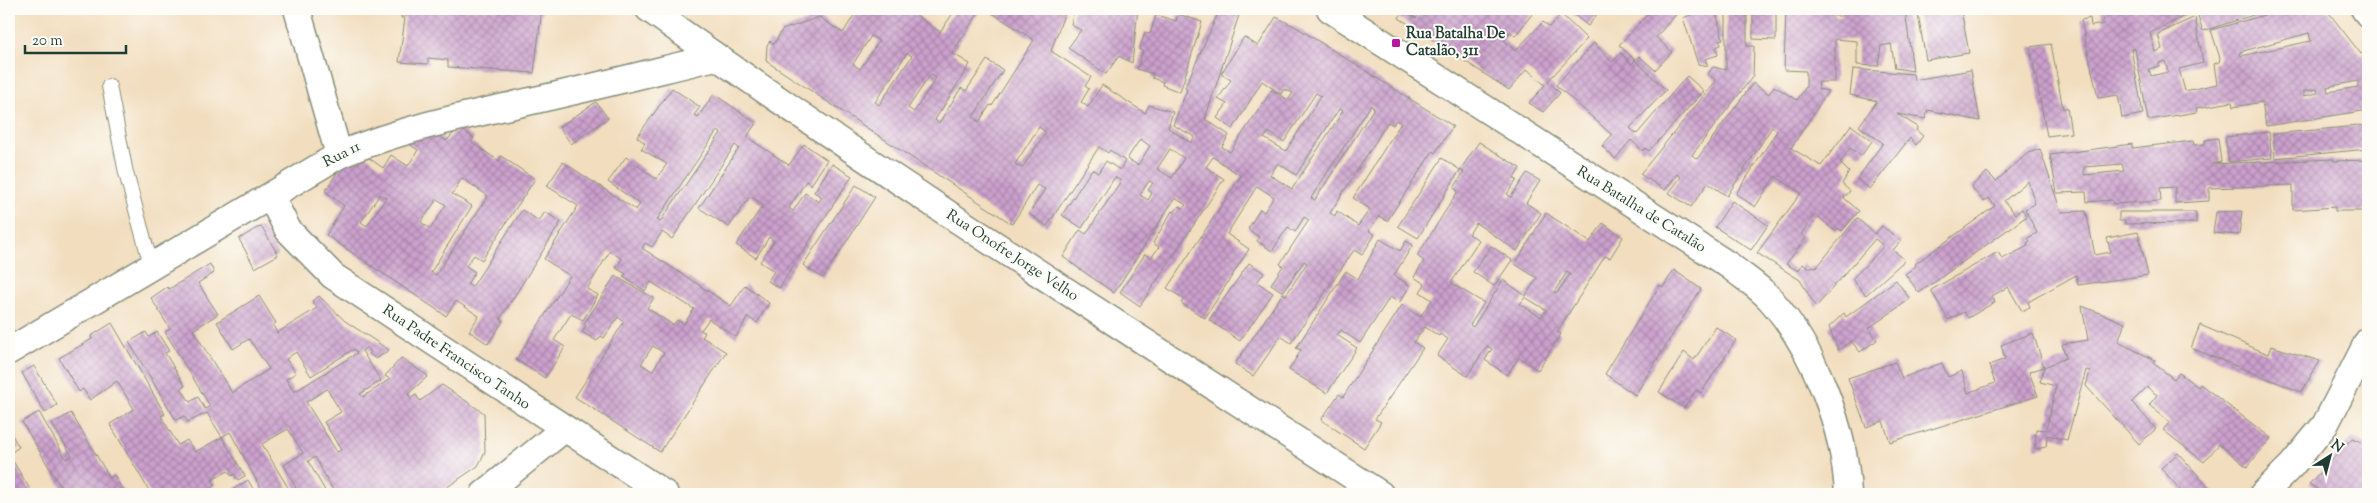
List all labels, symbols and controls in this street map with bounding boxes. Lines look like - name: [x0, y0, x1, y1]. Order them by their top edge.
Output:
- scale bar: [25, 22, 126, 54]
- place label: Rua Batalha De Catalão, 311: [1406, 24, 1505, 62]
- text: 20 m: [32, 31, 63, 52]
- marker: Rua Batalha De Catalão, 311: [1390, 37, 1402, 49]
- street label: Rua 11: [320, 137, 364, 173]
- street label: Rua Batalha de Catalão: [1572, 162, 1710, 258]
- street label: Rua Onofre Jorge Velho: [942, 205, 1082, 307]
- street label: Rua Padre Francisco Tanho: [378, 301, 534, 415]
- north arrow: [2304, 430, 2354, 480]
- text: N: [2326, 436, 2347, 458]

